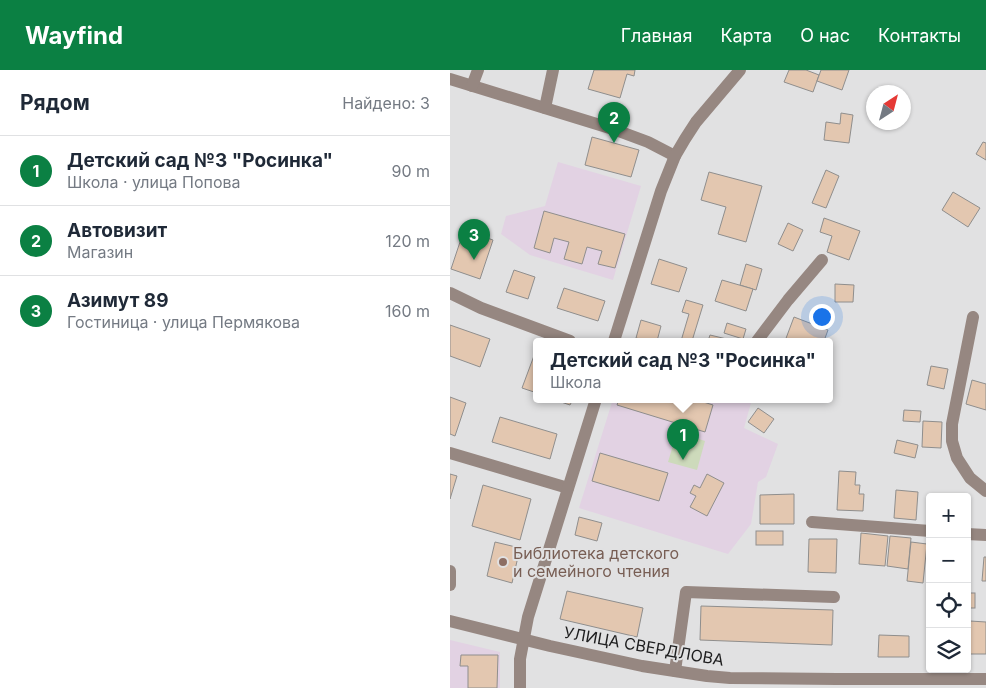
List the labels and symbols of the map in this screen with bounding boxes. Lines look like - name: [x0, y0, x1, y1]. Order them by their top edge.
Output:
- north arrow: [866, 85, 911, 130]
- pin: 2: [598, 102, 630, 143]
- pin: 3: [458, 219, 490, 260]
- your location: [809, 304, 835, 330]
- pin: 1: [667, 419, 699, 460]
- place label: Библиотека детского и семейного чтения: [513, 543, 679, 581]
- marker: Библиотека детского и семейного чтения: [497, 556, 509, 568]
- street label: УЛИЦА СВЕРДЛОВА: [562, 622, 726, 670]

